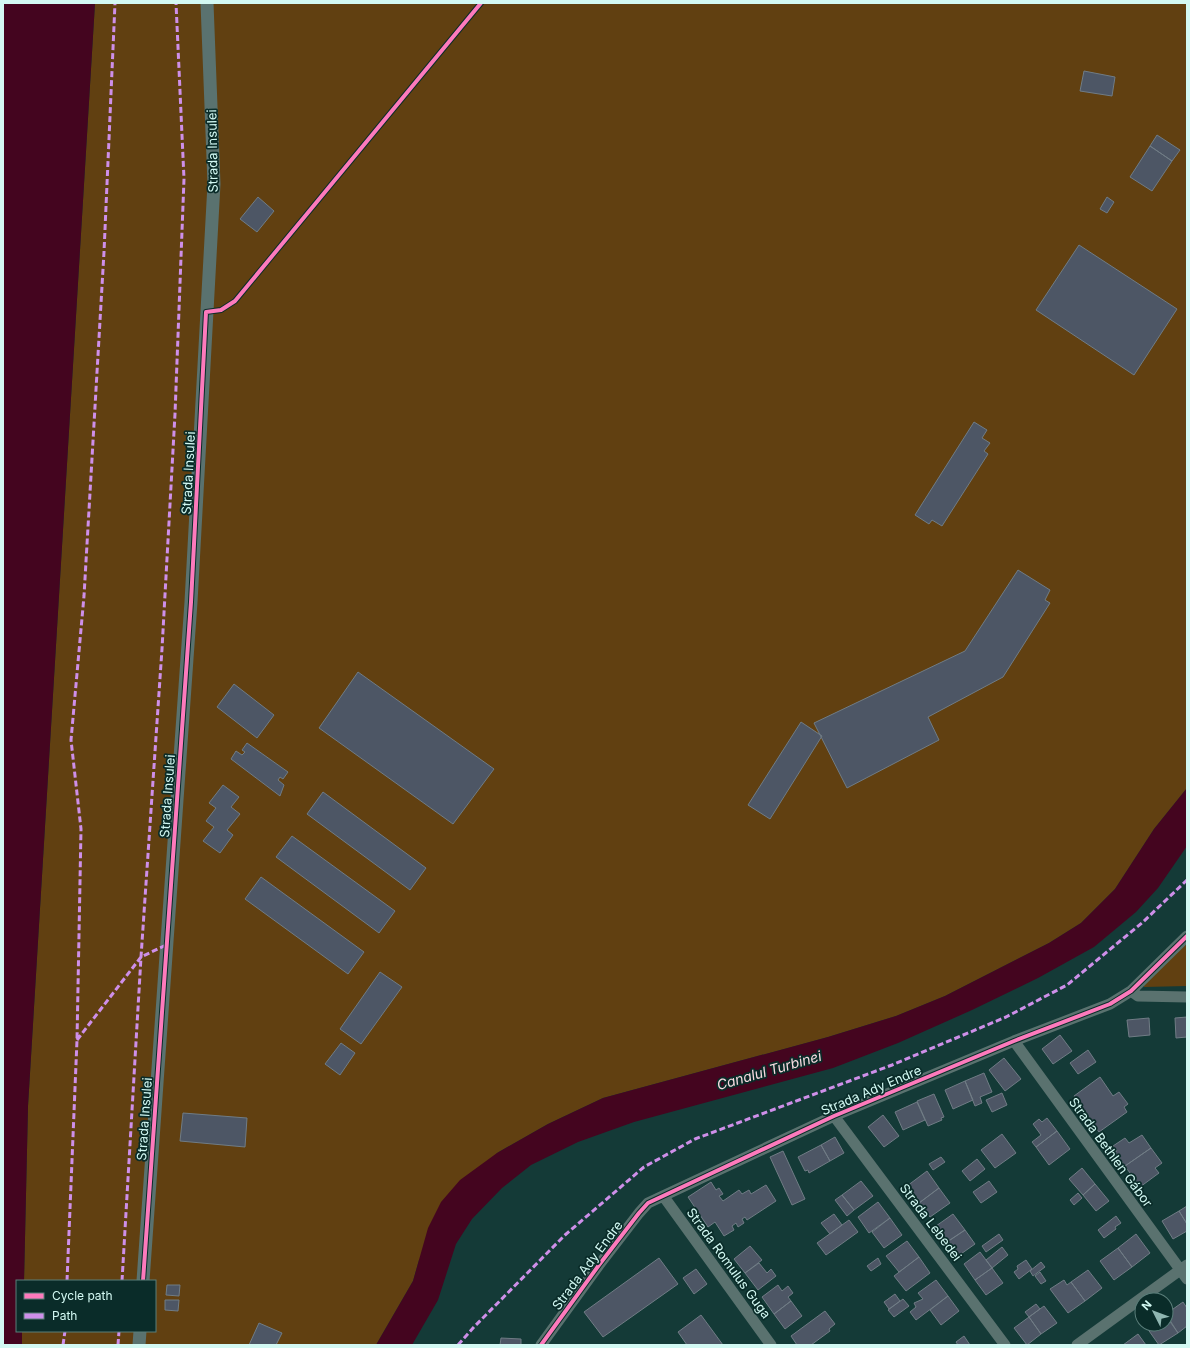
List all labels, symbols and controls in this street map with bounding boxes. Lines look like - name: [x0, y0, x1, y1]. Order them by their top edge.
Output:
- street label: Strada Insulei: [203, 109, 221, 193]
- street label: Strada Insulei: [178, 431, 198, 515]
- street label: Strada Insulei: [156, 754, 178, 838]
- water label: Canalul Turbinei: [715, 1047, 824, 1093]
- street label: Strada Ady Endre: [818, 1062, 924, 1118]
- street label: Strada Insulei: [133, 1077, 155, 1161]
- street label: Strada Bethlen Gábor: [1066, 1094, 1156, 1210]
- street label: Strada Lebedei: [897, 1180, 965, 1264]
- street label: Strada Romulus Guga: [684, 1205, 774, 1321]
- street label: Strada Ady Endre: [548, 1217, 626, 1313]
- legend: [16, 1280, 156, 1332]
- text: Cycle path: [52, 1288, 113, 1303]
- north arrow: [1134, 1292, 1174, 1332]
- text: N: [1139, 1298, 1155, 1313]
- text: Path: [52, 1308, 77, 1323]

